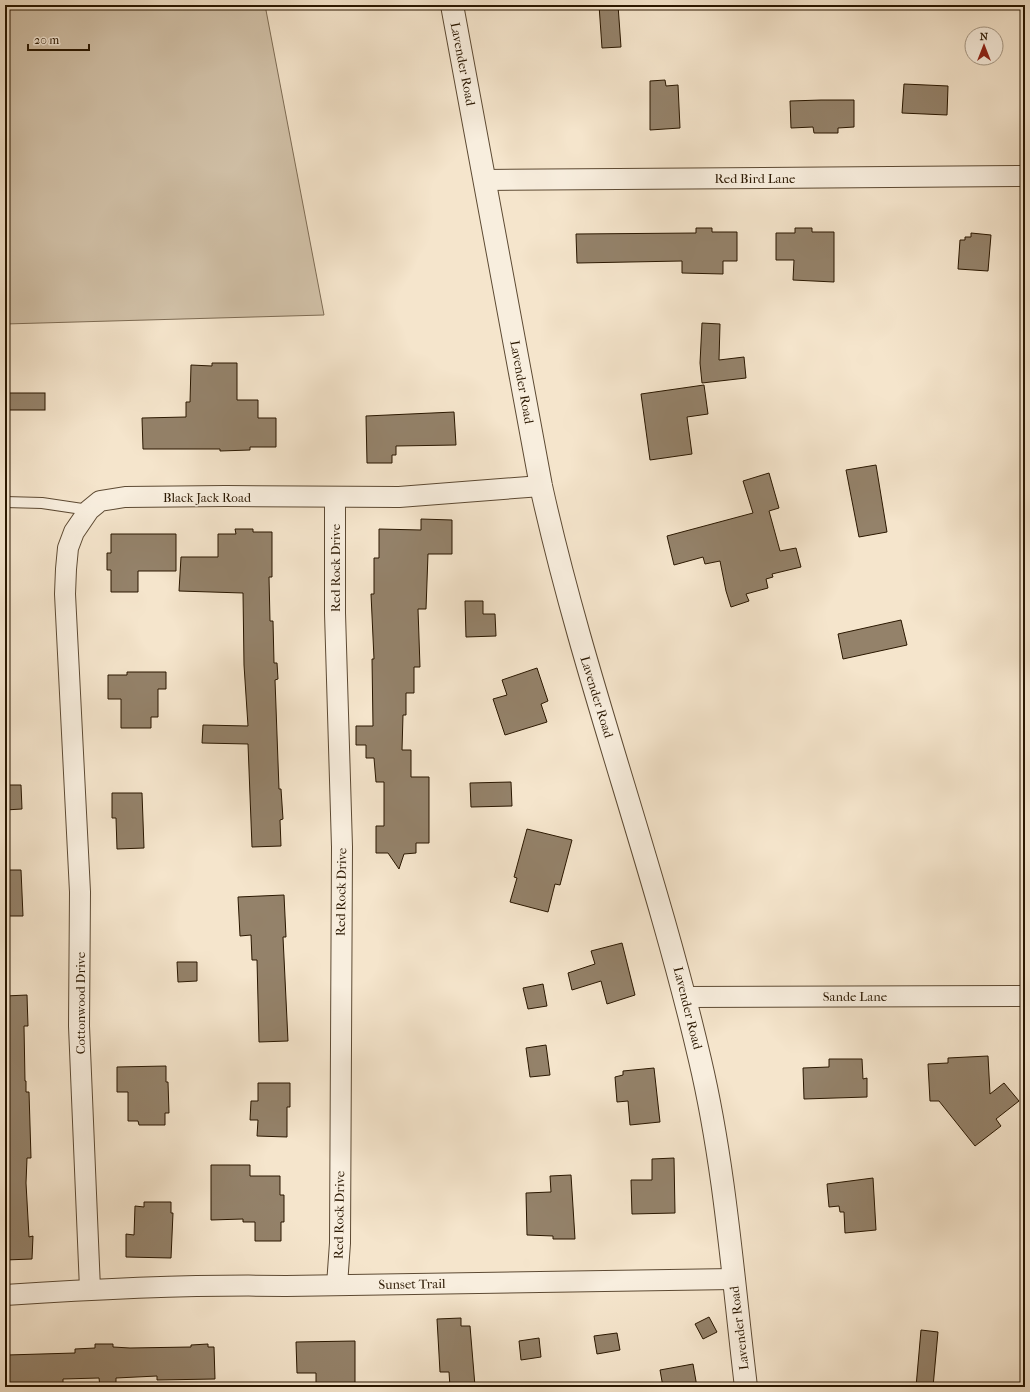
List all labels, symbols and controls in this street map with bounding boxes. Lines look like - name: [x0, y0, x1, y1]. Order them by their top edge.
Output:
- street label: Lavender Road: [448, 21, 479, 108]
- scale bar: [28, 26, 89, 52]
- north arrow: [964, 26, 1004, 66]
- text: N: [980, 30, 989, 43]
- text: 20 m: [34, 33, 59, 47]
- street label: Red Bird Lane: [715, 171, 796, 186]
- street label: Lavender Road: [507, 339, 537, 426]
- street label: Black Jack Road: [163, 490, 252, 505]
- street label: Red Rock Drive: [328, 523, 343, 612]
- street label: Lavender Road: [577, 654, 617, 741]
- street label: Red Rock Drive: [333, 847, 349, 936]
- street label: Cottonwood Drive: [73, 951, 88, 1054]
- street label: Lavender Road: [670, 965, 706, 1052]
- street label: Sande Lane: [823, 989, 888, 1004]
- street label: Red Rock Drive: [331, 1170, 347, 1259]
- street label: Sunset Trail: [378, 1276, 446, 1292]
- street label: Lavender Road: [726, 1284, 752, 1371]

